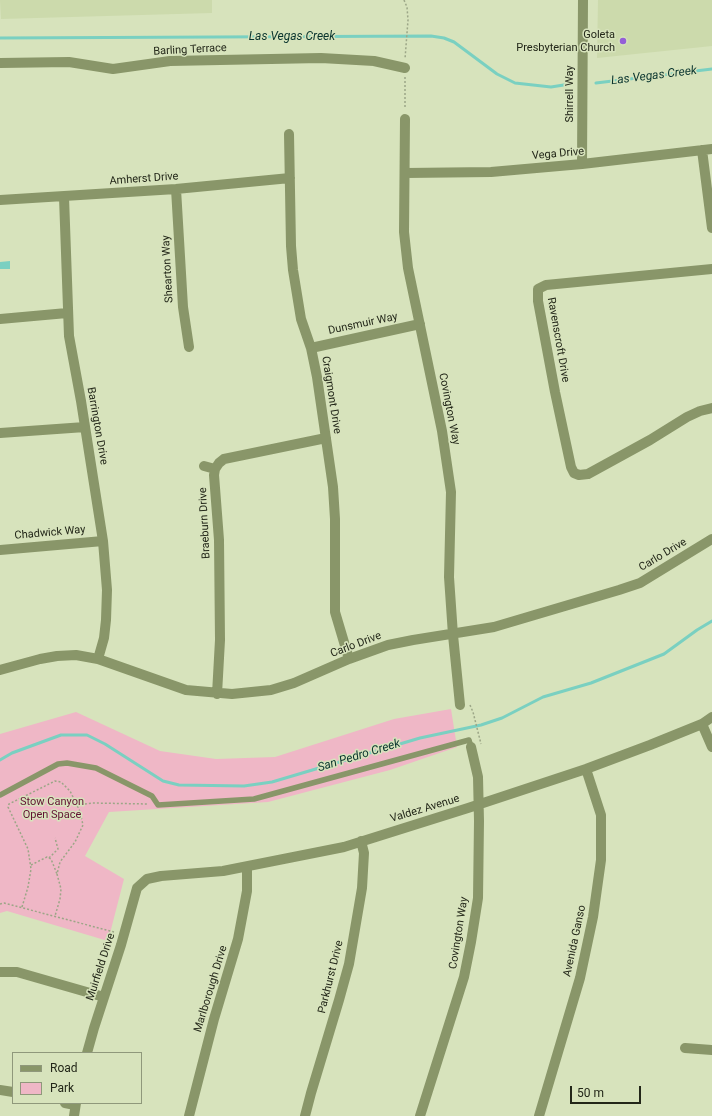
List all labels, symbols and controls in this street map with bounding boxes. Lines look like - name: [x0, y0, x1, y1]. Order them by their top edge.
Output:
- place label: Goleta Presbyterian Church: [516, 28, 615, 54]
- water label: Las Vegas Creek: [249, 30, 335, 44]
- marker: Goleta Presbyterian Church: [618, 36, 628, 46]
- street label: Barling Terrace: [153, 41, 227, 59]
- water label: Las Vegas Creek: [610, 64, 698, 88]
- street label: Shirrell Way: [563, 65, 577, 123]
- street label: Vega Drive: [531, 145, 585, 163]
- street label: Amherst Drive: [109, 170, 179, 188]
- street label: Shearton Way: [160, 235, 176, 303]
- street label: Ravenscroft Drive: [544, 296, 572, 384]
- street label: Dunsmuir Way: [327, 310, 399, 338]
- street label: Craigmont Drive: [318, 355, 344, 435]
- street label: Covington Way: [436, 372, 462, 446]
- street label: Barrington Drive: [84, 386, 110, 466]
- street label: Braeburn Drive: [197, 487, 213, 559]
- street label: Chadwick Way: [14, 523, 86, 543]
- street label: Carlo Drive: [637, 536, 689, 574]
- street label: Carlo Drive: [329, 629, 383, 661]
- water label: San Pedro Creek: [316, 737, 402, 775]
- street label: Valdez Avenue: [389, 792, 461, 826]
- park label: Stow Canyon Open Space: [20, 795, 84, 821]
- street label: Covington Way: [447, 896, 471, 970]
- street label: Avenida Ganso: [561, 904, 589, 978]
- street label: Muirfield Drive: [84, 932, 118, 1002]
- street label: Parkhurst Drive: [316, 939, 346, 1015]
- street label: Marlborough Drive: [192, 944, 230, 1034]
- legend: [12, 1052, 142, 1104]
- text: Road: [50, 1061, 78, 1075]
- scale bar: [572, 1078, 643, 1104]
- text: Park: [50, 1081, 74, 1095]
- text: 50 m: [577, 1086, 604, 1100]

